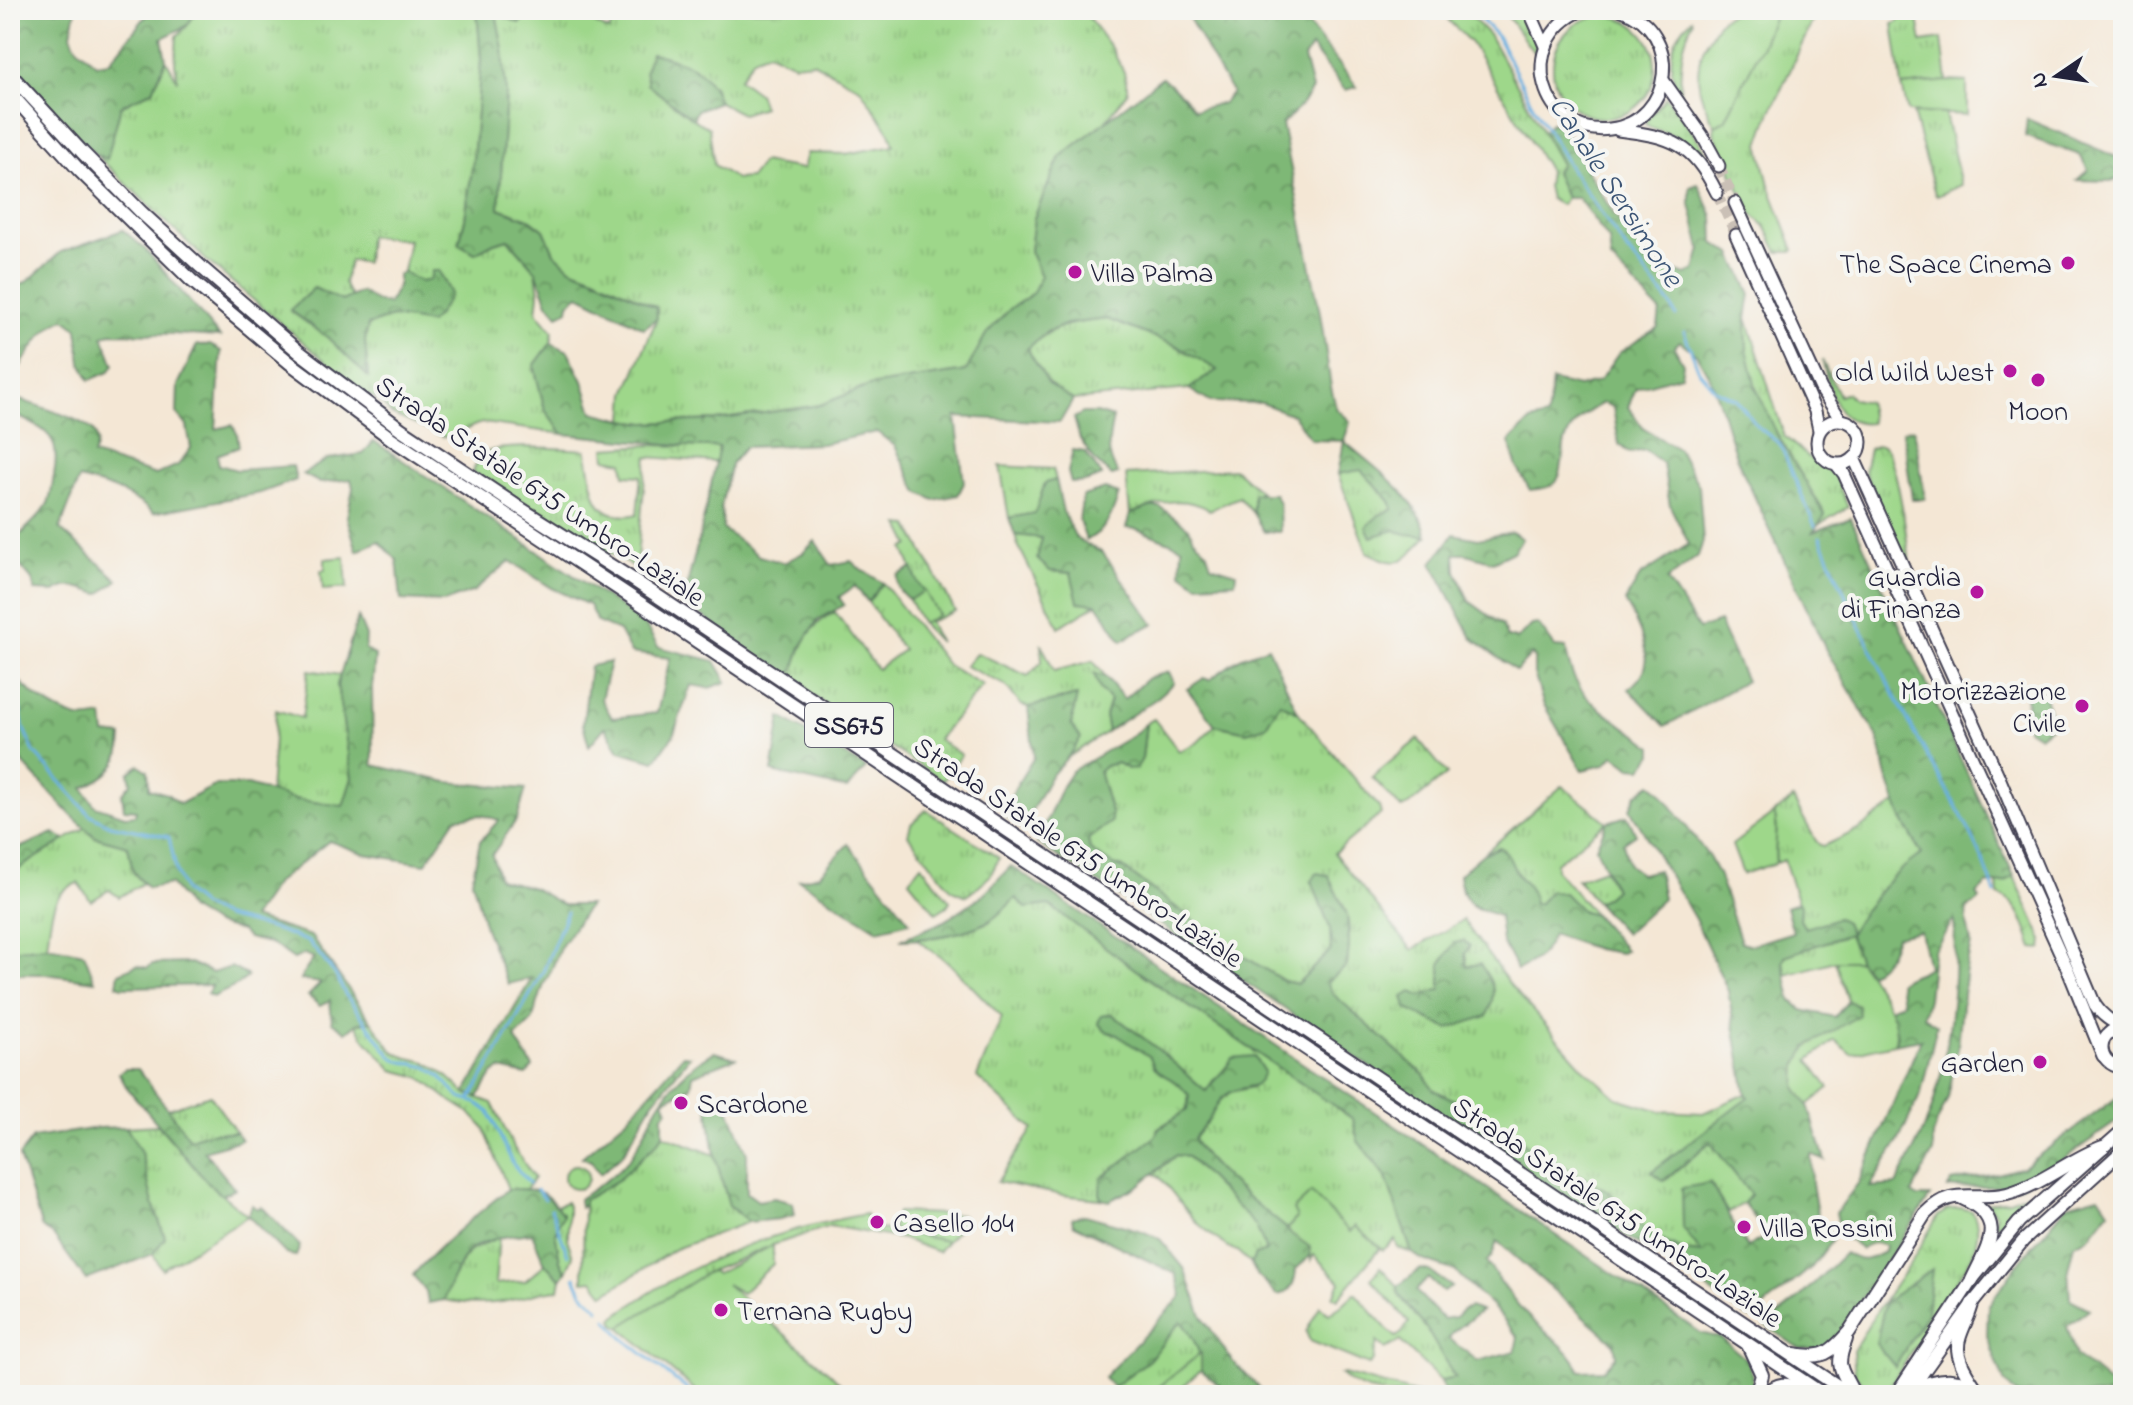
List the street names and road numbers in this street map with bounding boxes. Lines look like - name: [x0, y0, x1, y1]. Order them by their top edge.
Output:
- street label: Strada Statale 675 Umbro-Laziale: [366, 367, 712, 619]
- road number: SS675: [805, 703, 893, 747]
- street label: Strada Statale 675 Umbro-Laziale: [904, 728, 1250, 980]
- street label: Strada Statale 675 Umbro-Laziale: [1443, 1088, 1789, 1340]

